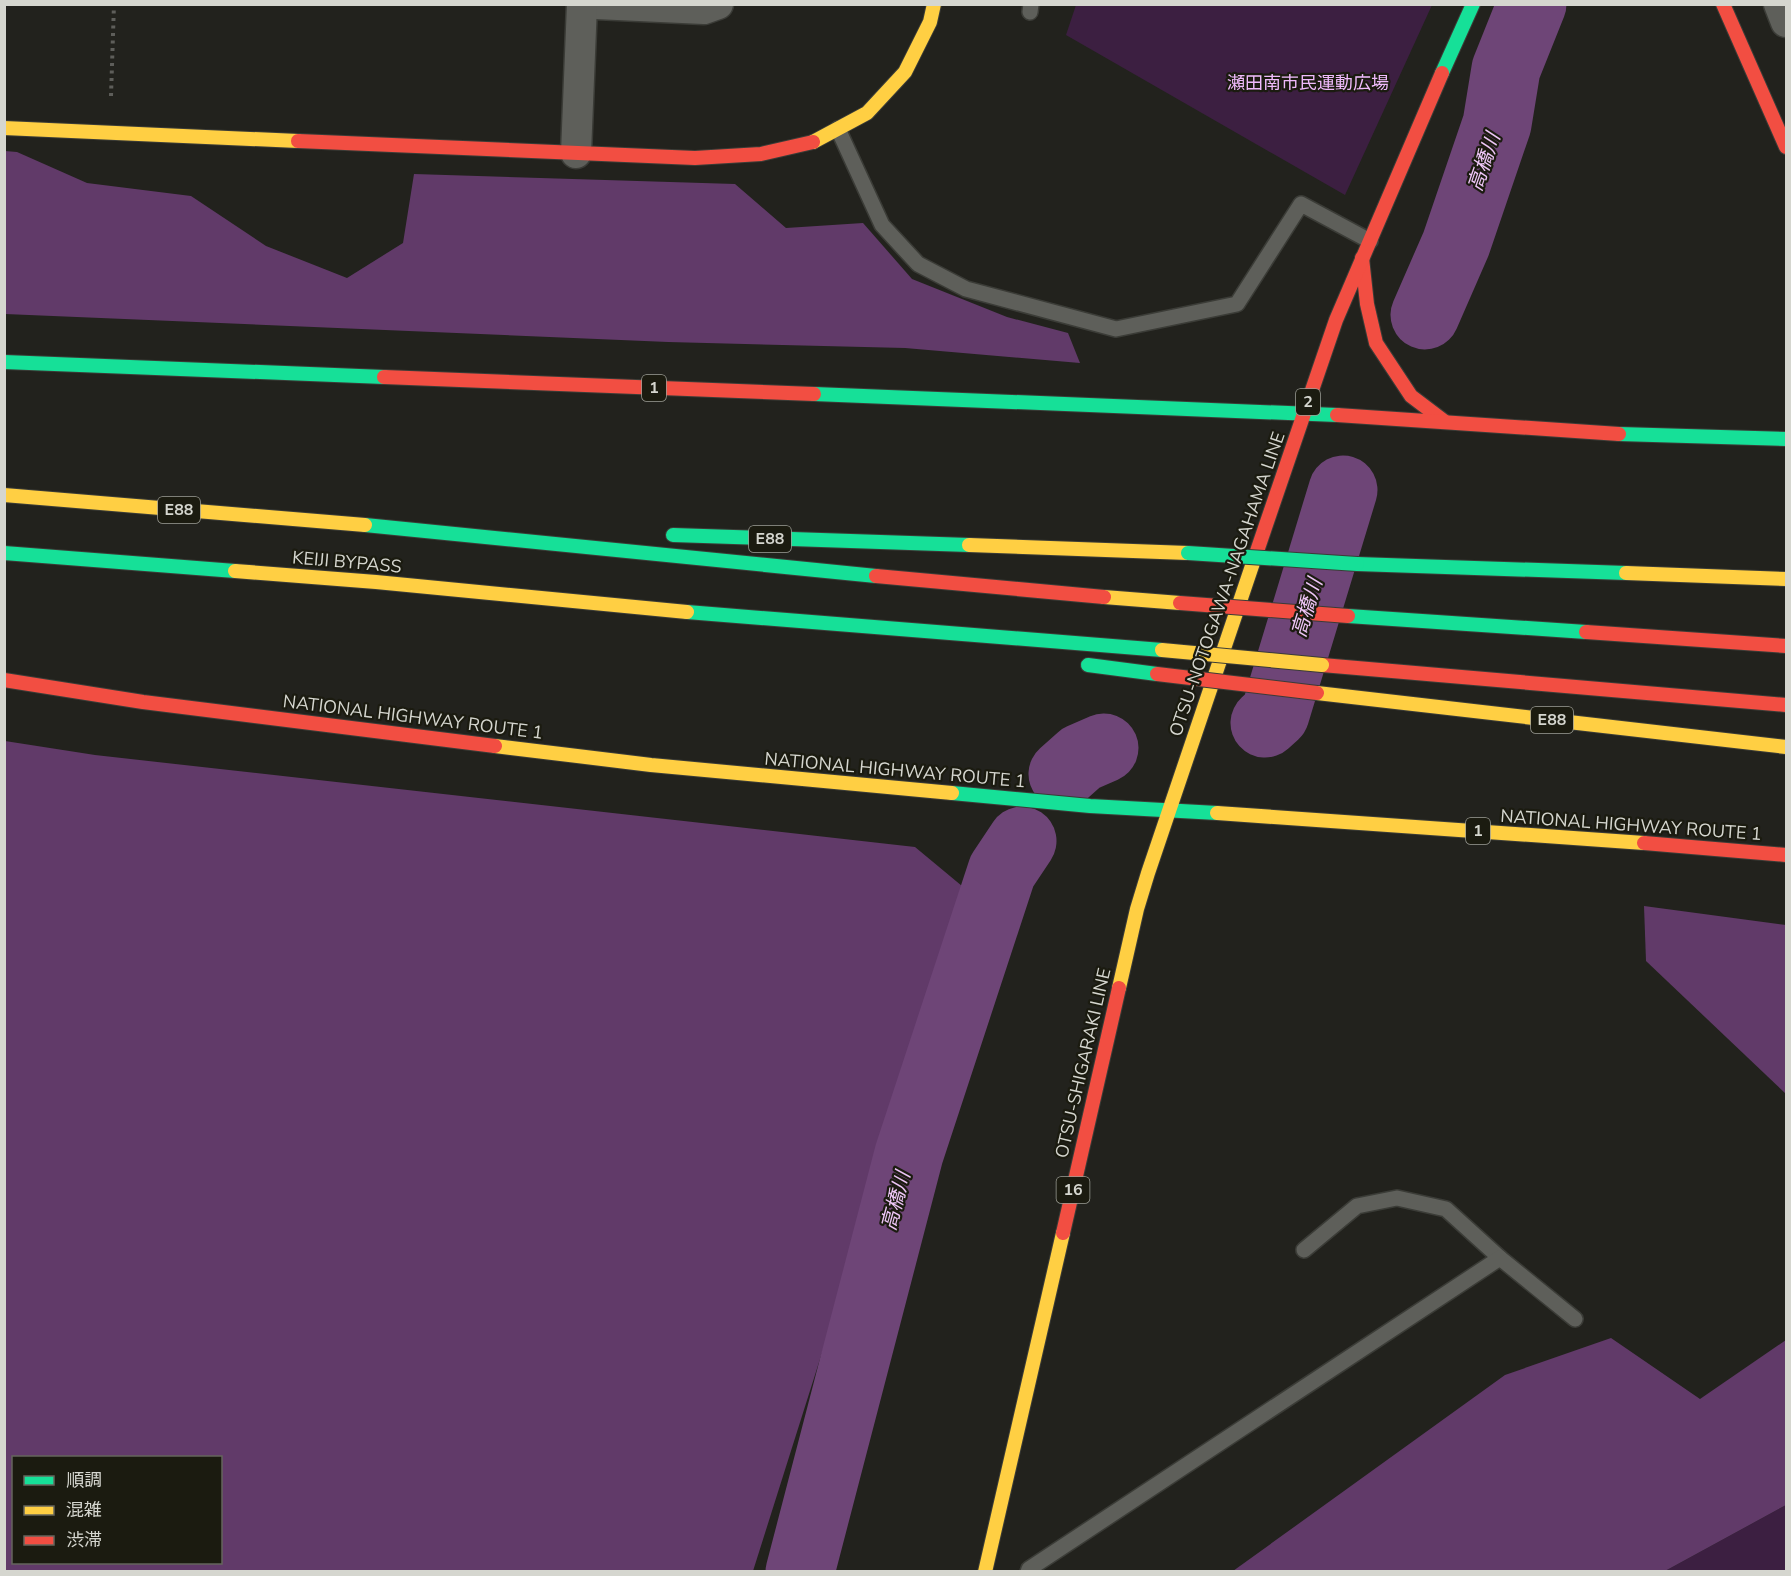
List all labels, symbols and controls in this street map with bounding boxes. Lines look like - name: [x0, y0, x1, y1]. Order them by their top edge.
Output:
- park label: 瀬田南市民運動広場: [1227, 71, 1389, 95]
- water label: 高橋川: [1461, 127, 1507, 195]
- road number: 1: [642, 375, 666, 401]
- road number: 2: [1296, 389, 1320, 415]
- street label: OTSU-NOTOGAWA-NAGAHAMA LINE: [1163, 429, 1291, 739]
- road number: E88: [158, 497, 200, 523]
- road number: E88: [749, 526, 791, 552]
- street label: KEIJI BYPASS: [291, 545, 403, 579]
- water label: 高橋川: [1285, 573, 1329, 641]
- street label: NATIONAL HIGHWAY ROUTE 1: [282, 689, 544, 745]
- road number: E88: [1531, 707, 1573, 733]
- street label: NATIONAL HIGHWAY ROUTE 1: [763, 747, 1027, 793]
- street label: NATIONAL HIGHWAY ROUTE 1: [1499, 804, 1763, 846]
- road number: 1: [1466, 818, 1490, 844]
- street label: OTSU-SHIGARAKI LINE: [1049, 966, 1117, 1160]
- water label: 高橋川: [875, 1167, 917, 1233]
- road number: 16: [1056, 1177, 1090, 1203]
- legend: [12, 1456, 222, 1564]
- text: 順調: [66, 1468, 102, 1492]
- text: 混雑: [66, 1498, 102, 1522]
- text: 渋滞: [66, 1528, 102, 1552]

